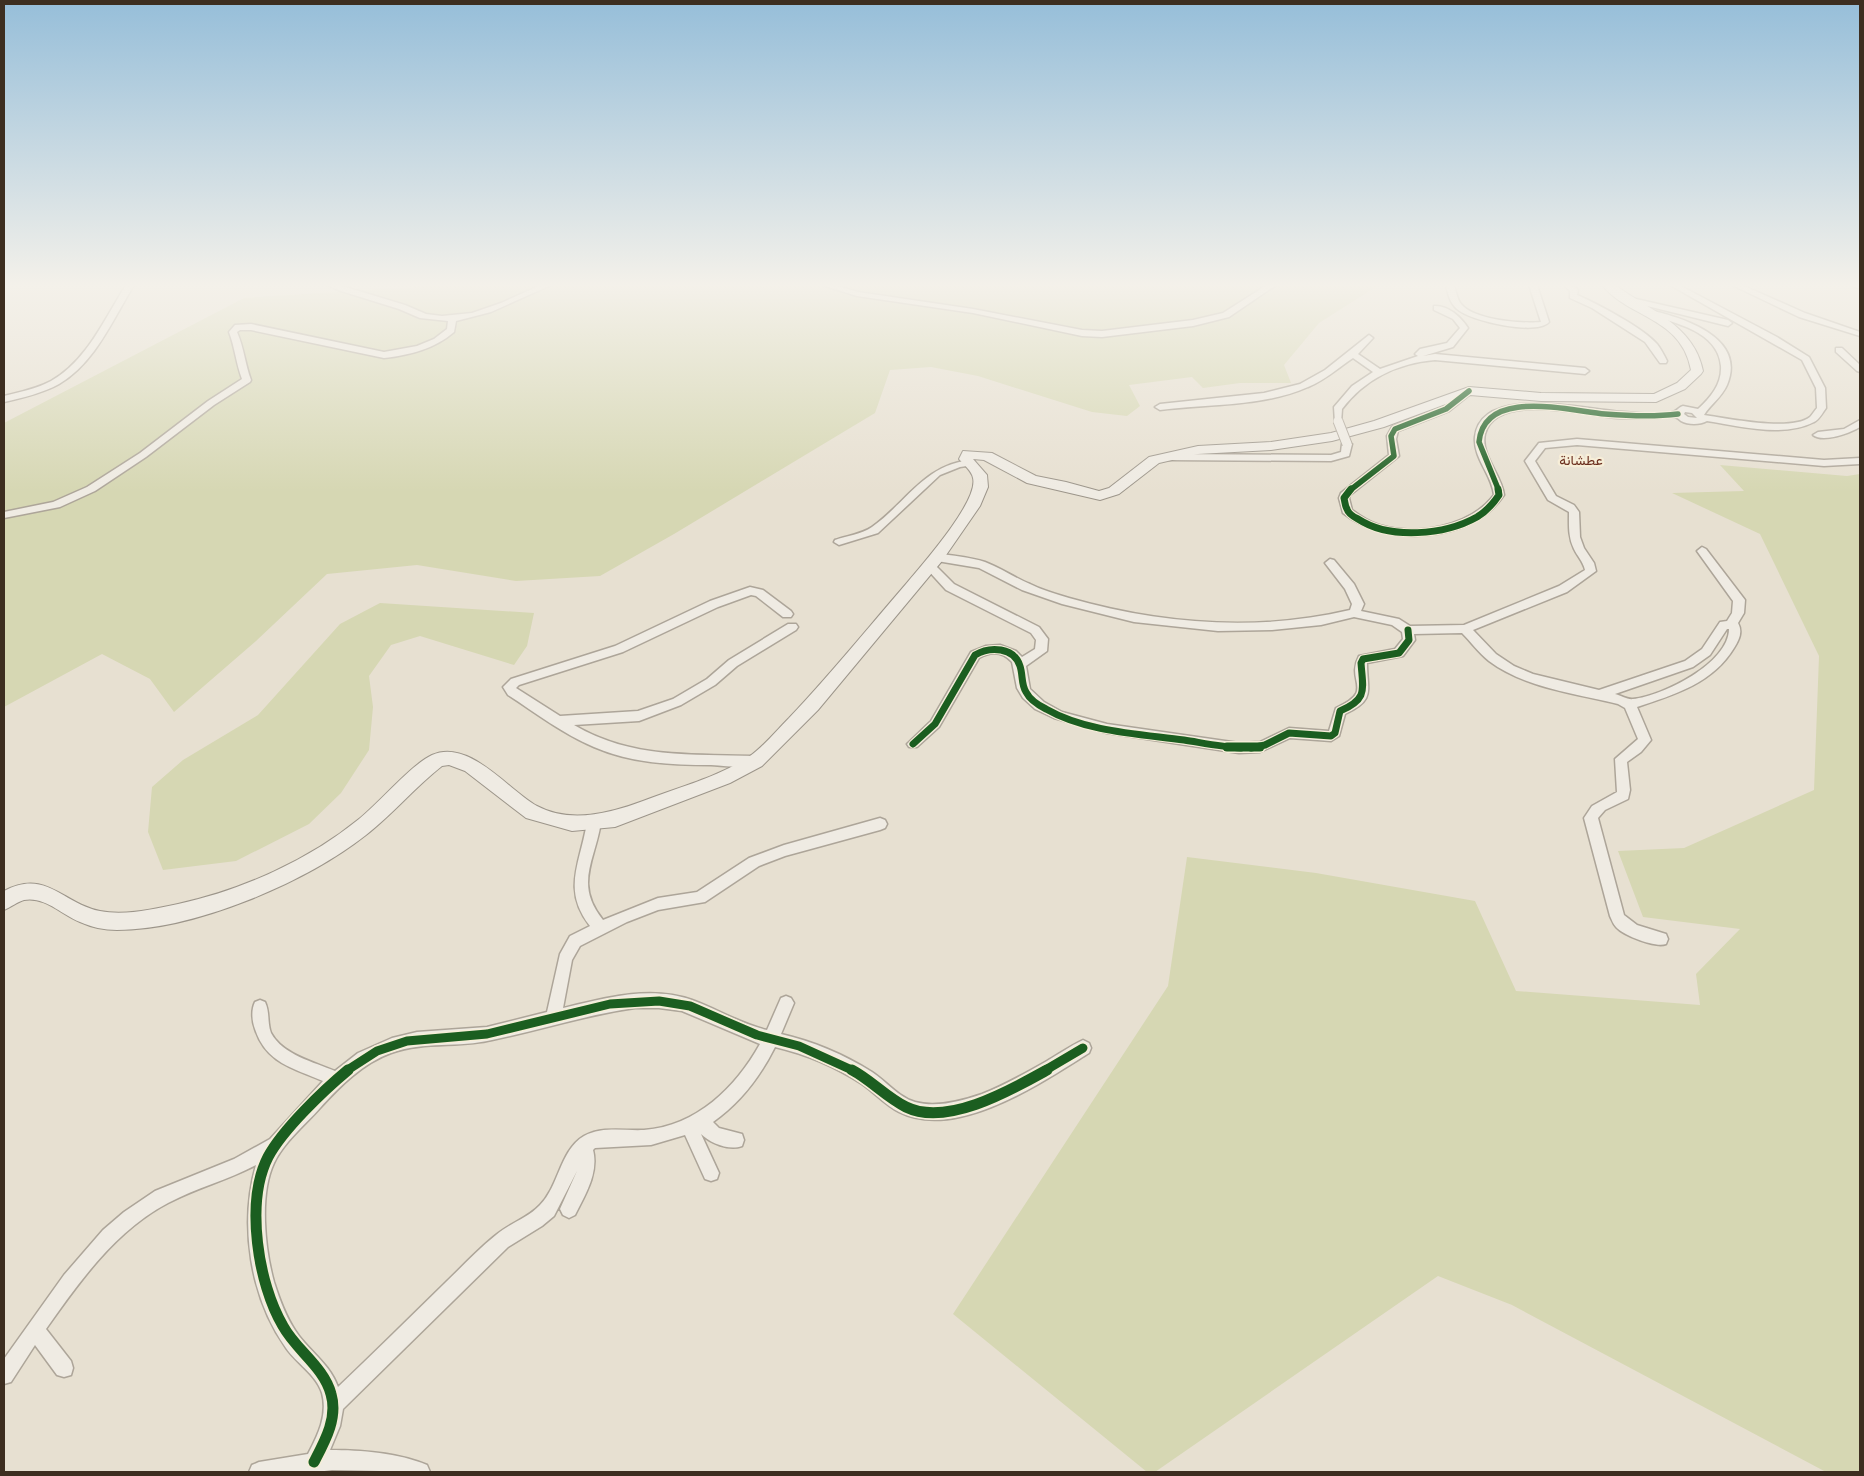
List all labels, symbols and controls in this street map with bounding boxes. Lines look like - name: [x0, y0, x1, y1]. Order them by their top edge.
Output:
- district label: عطشانة: [1559, 452, 1603, 468]

